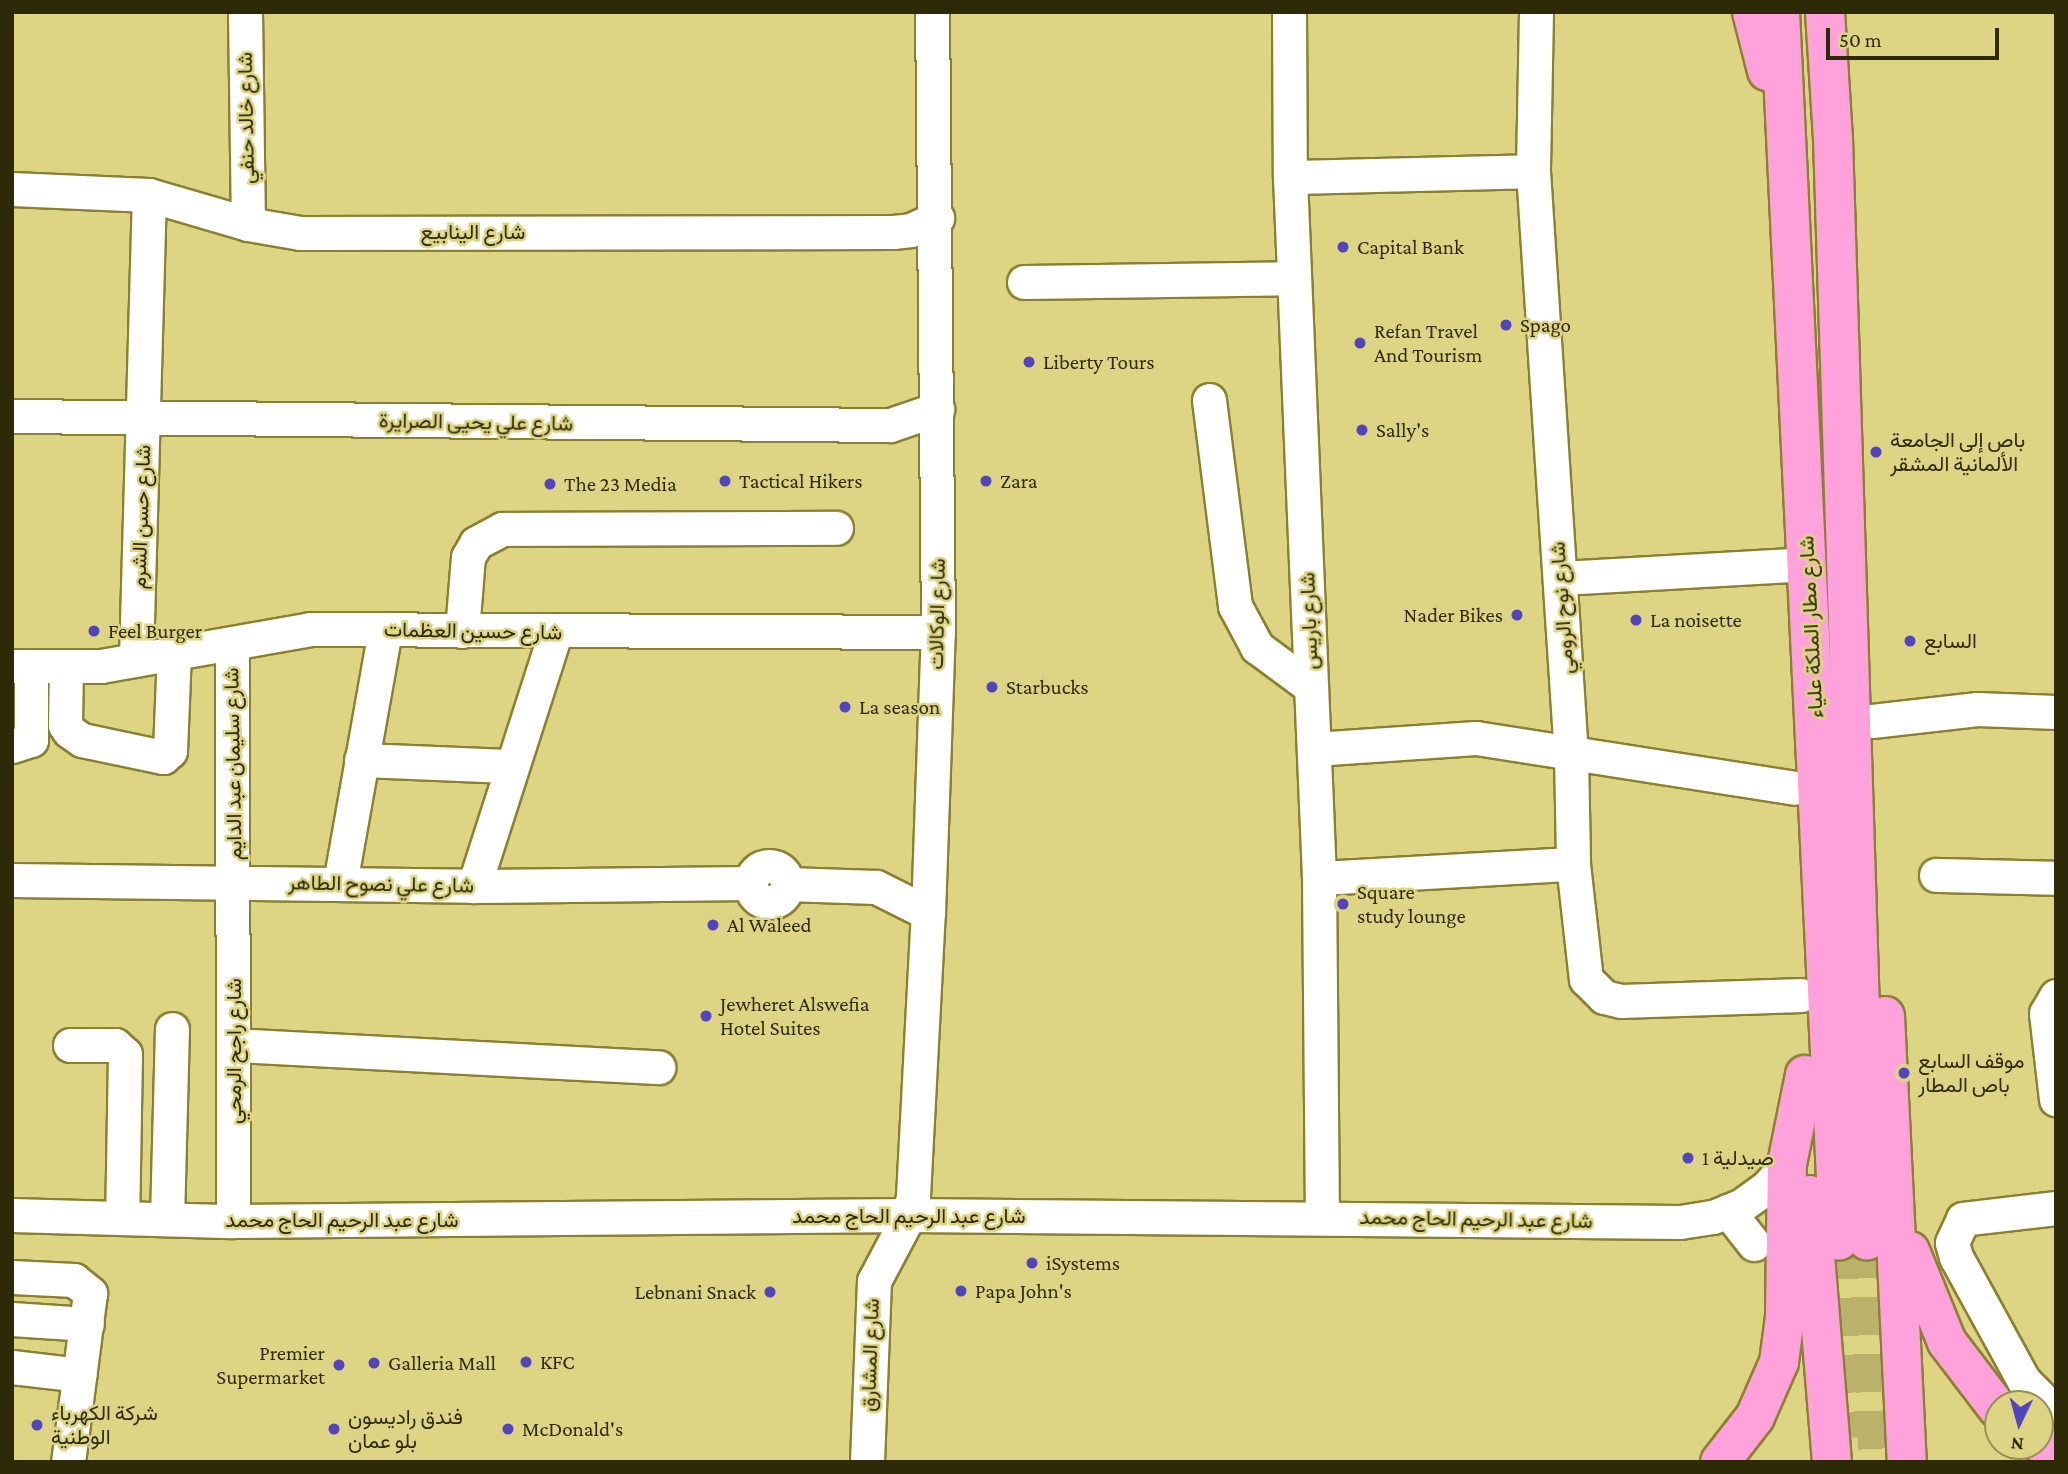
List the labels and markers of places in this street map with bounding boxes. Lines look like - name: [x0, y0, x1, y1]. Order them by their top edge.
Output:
- place label: Capital Bank: [1357, 234, 1464, 260]
- marker: Capital Bank: [1335, 239, 1351, 255]
- place label: Spago: [1520, 312, 1571, 338]
- marker: Spago: [1498, 317, 1514, 333]
- place label: Refan Travel And Tourism: [1374, 318, 1482, 368]
- marker: Refan Travel And Tourism: [1352, 335, 1368, 351]
- place label: Liberty Tours: [1043, 349, 1155, 375]
- marker: Liberty Tours: [1021, 354, 1037, 370]
- place label: Sally's: [1376, 417, 1429, 443]
- marker: Sally's: [1354, 422, 1370, 438]
- place label: باص إلى الجامعة الألمانية المشقر: [1890, 427, 2025, 477]
- marker: باص إلى الجامعة الألمانية المشقر: [1868, 444, 1884, 460]
- place label: Tactical Hikers: [739, 468, 862, 494]
- place label: Zara: [1000, 468, 1037, 494]
- place label: The 23 Media: [564, 471, 677, 497]
- marker: Tactical Hikers: [717, 473, 733, 489]
- marker: Zara: [978, 473, 994, 489]
- marker: The 23 Media: [542, 476, 558, 492]
- place label: Nader Bikes: [1404, 602, 1503, 628]
- marker: Nader Bikes: [1509, 607, 1525, 623]
- place label: La noisette: [1650, 607, 1742, 633]
- marker: La noisette: [1628, 612, 1644, 628]
- place label: Feel Burger: [108, 618, 202, 644]
- marker: Feel Burger: [86, 623, 102, 639]
- place label: السابع: [1924, 628, 1977, 654]
- marker: السابع: [1902, 633, 1918, 649]
- place label: Starbucks: [1006, 674, 1088, 700]
- marker: Starbucks: [984, 679, 1000, 695]
- place label: La season: [859, 694, 940, 720]
- marker: La season: [837, 699, 853, 715]
- place label: Square study lounge: [1357, 879, 1466, 929]
- marker: Square study lounge: [1335, 896, 1351, 912]
- place label: Al Waleed: [727, 912, 811, 938]
- marker: Al Waleed: [705, 917, 721, 933]
- place label: Jewheret Alswefia Hotel Suites: [720, 991, 870, 1041]
- marker: Jewheret Alswefia Hotel Suites: [698, 1008, 714, 1024]
- place label: موقف السابع باص المطار: [1918, 1048, 2025, 1098]
- marker: موقف السابع باص المطار: [1896, 1065, 1912, 1081]
- place label: صيدلية 1: [1702, 1145, 1774, 1171]
- marker: صيدلية 1: [1680, 1150, 1696, 1166]
- place label: iSystems: [1046, 1250, 1120, 1276]
- marker: iSystems: [1024, 1255, 1040, 1271]
- place label: Papa John's: [975, 1278, 1072, 1304]
- place label: Lebnani Snack: [634, 1279, 756, 1305]
- marker: Papa John's: [953, 1283, 969, 1299]
- marker: Lebnani Snack: [762, 1284, 778, 1300]
- place label: Premier Supermarket: [216, 1340, 325, 1390]
- place label: KFC: [540, 1349, 575, 1375]
- place label: Galleria Mall: [388, 1350, 496, 1376]
- marker: KFC: [518, 1354, 534, 1370]
- marker: Galleria Mall: [366, 1355, 382, 1371]
- marker: Premier Supermarket: [331, 1357, 347, 1373]
- place label: شركة الكهرباء الوطنية: [51, 1400, 158, 1450]
- place label: فندق راديسون بلو عمان: [348, 1404, 463, 1454]
- place label: McDonald's: [522, 1416, 623, 1442]
- marker: شركة الكهرباء الوطنية: [29, 1417, 45, 1433]
- marker: فندق راديسون بلو عمان: [326, 1421, 342, 1437]
- marker: McDonald's: [500, 1421, 516, 1437]

